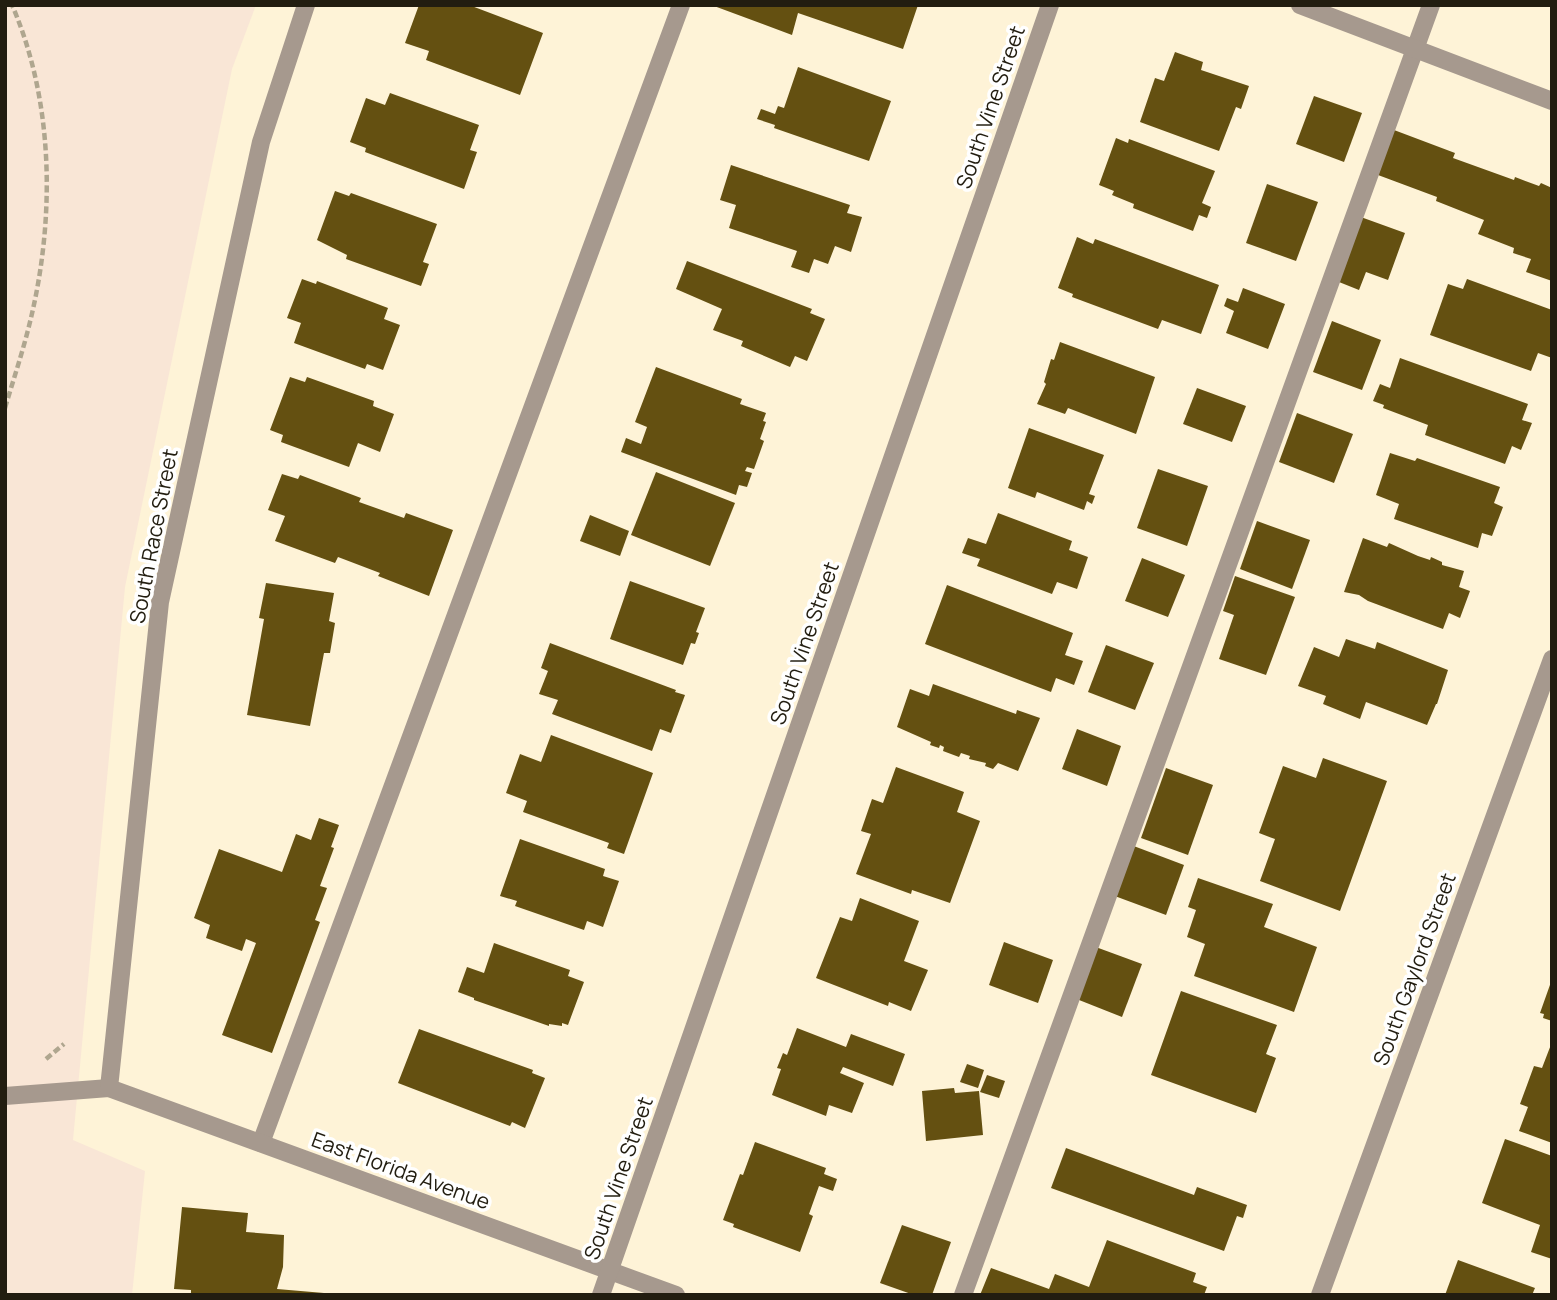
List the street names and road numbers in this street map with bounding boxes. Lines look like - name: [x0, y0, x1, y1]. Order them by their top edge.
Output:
- street label: South Vine Street: [949, 22, 1031, 192]
- street label: South Race Street: [122, 446, 184, 626]
- street label: South Vine Street: [763, 558, 845, 728]
- street label: South Gaylord Street: [1366, 869, 1462, 1069]
- street label: South Vine Street: [577, 1093, 659, 1263]
- street label: East Florida Avenue: [308, 1125, 494, 1215]

